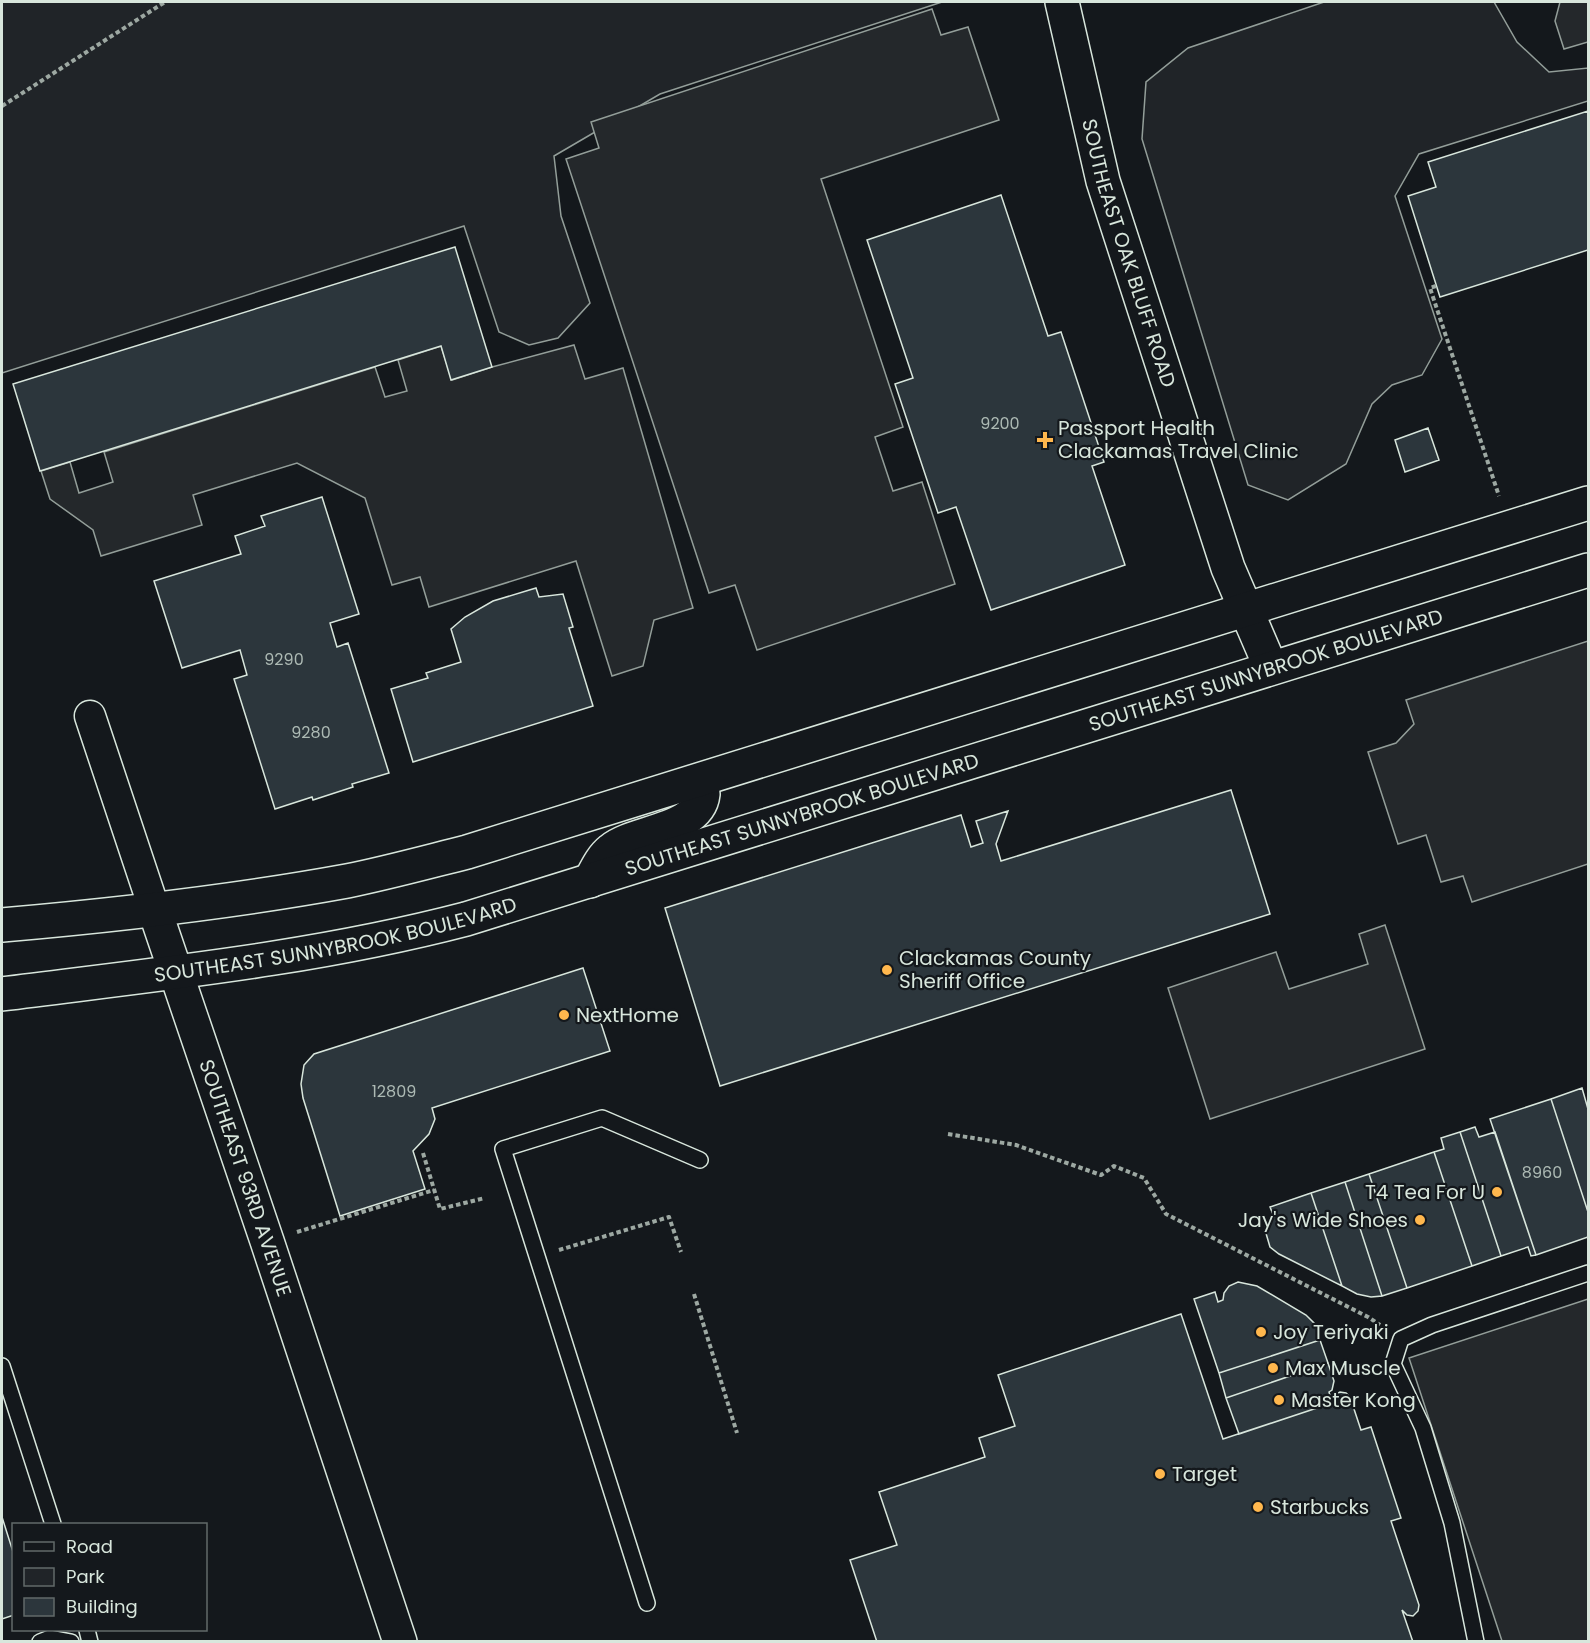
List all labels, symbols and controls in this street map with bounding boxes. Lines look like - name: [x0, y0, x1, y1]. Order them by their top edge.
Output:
- street label: SOUTHEAST OAK BLUFF ROAD: [1075, 116, 1183, 391]
- house number: 9200: [980, 412, 1020, 435]
- place label: Passport Health Clackamas Travel Clinic: [1058, 414, 1299, 465]
- marker: Passport Health Clackamas Travel Clinic: [1036, 431, 1054, 449]
- street label: SOUTHEAST SUNNYBROOK BOULEVARD: [1085, 602, 1446, 738]
- house number: 9290: [264, 648, 304, 671]
- house number: 9280: [291, 721, 331, 744]
- street label: SOUTHEAST SUNNYBROOK BOULEVARD: [621, 746, 982, 883]
- street label: SOUTHEAST SUNNYBROOK BOULEVARD: [152, 890, 520, 989]
- place label: Clackamas County Sheriff Office: [899, 944, 1091, 995]
- marker: Clackamas County Sheriff Office: [880, 963, 894, 977]
- place label: NextHome: [576, 1001, 679, 1029]
- marker: NextHome: [557, 1008, 571, 1022]
- street label: SOUTHEAST 93RD AVENUE: [192, 1056, 298, 1300]
- house number: 12809: [372, 1080, 416, 1103]
- house number: 8960: [1522, 1161, 1562, 1184]
- place label: T4 Tea For U: [1365, 1178, 1485, 1206]
- marker: T4 Tea For U: [1490, 1185, 1504, 1199]
- place label: Jay's Wide Shoes: [1238, 1206, 1408, 1234]
- marker: Jay's Wide Shoes: [1413, 1213, 1427, 1227]
- place label: Joy Teriyaki: [1273, 1318, 1389, 1346]
- marker: Joy Teriyaki: [1254, 1325, 1268, 1339]
- place label: Max Muscle: [1285, 1354, 1401, 1382]
- marker: Max Muscle: [1266, 1361, 1280, 1375]
- place label: Master Kong: [1291, 1386, 1416, 1414]
- marker: Master Kong: [1272, 1393, 1286, 1407]
- place label: Target: [1172, 1460, 1237, 1488]
- marker: Target: [1153, 1467, 1167, 1481]
- place label: Starbucks: [1270, 1493, 1369, 1521]
- marker: Starbucks: [1251, 1500, 1265, 1514]
- legend: [12, 1523, 207, 1631]
- text: Road: [66, 1534, 113, 1559]
- text: Park: [66, 1564, 105, 1589]
- text: Building: [66, 1594, 138, 1619]

